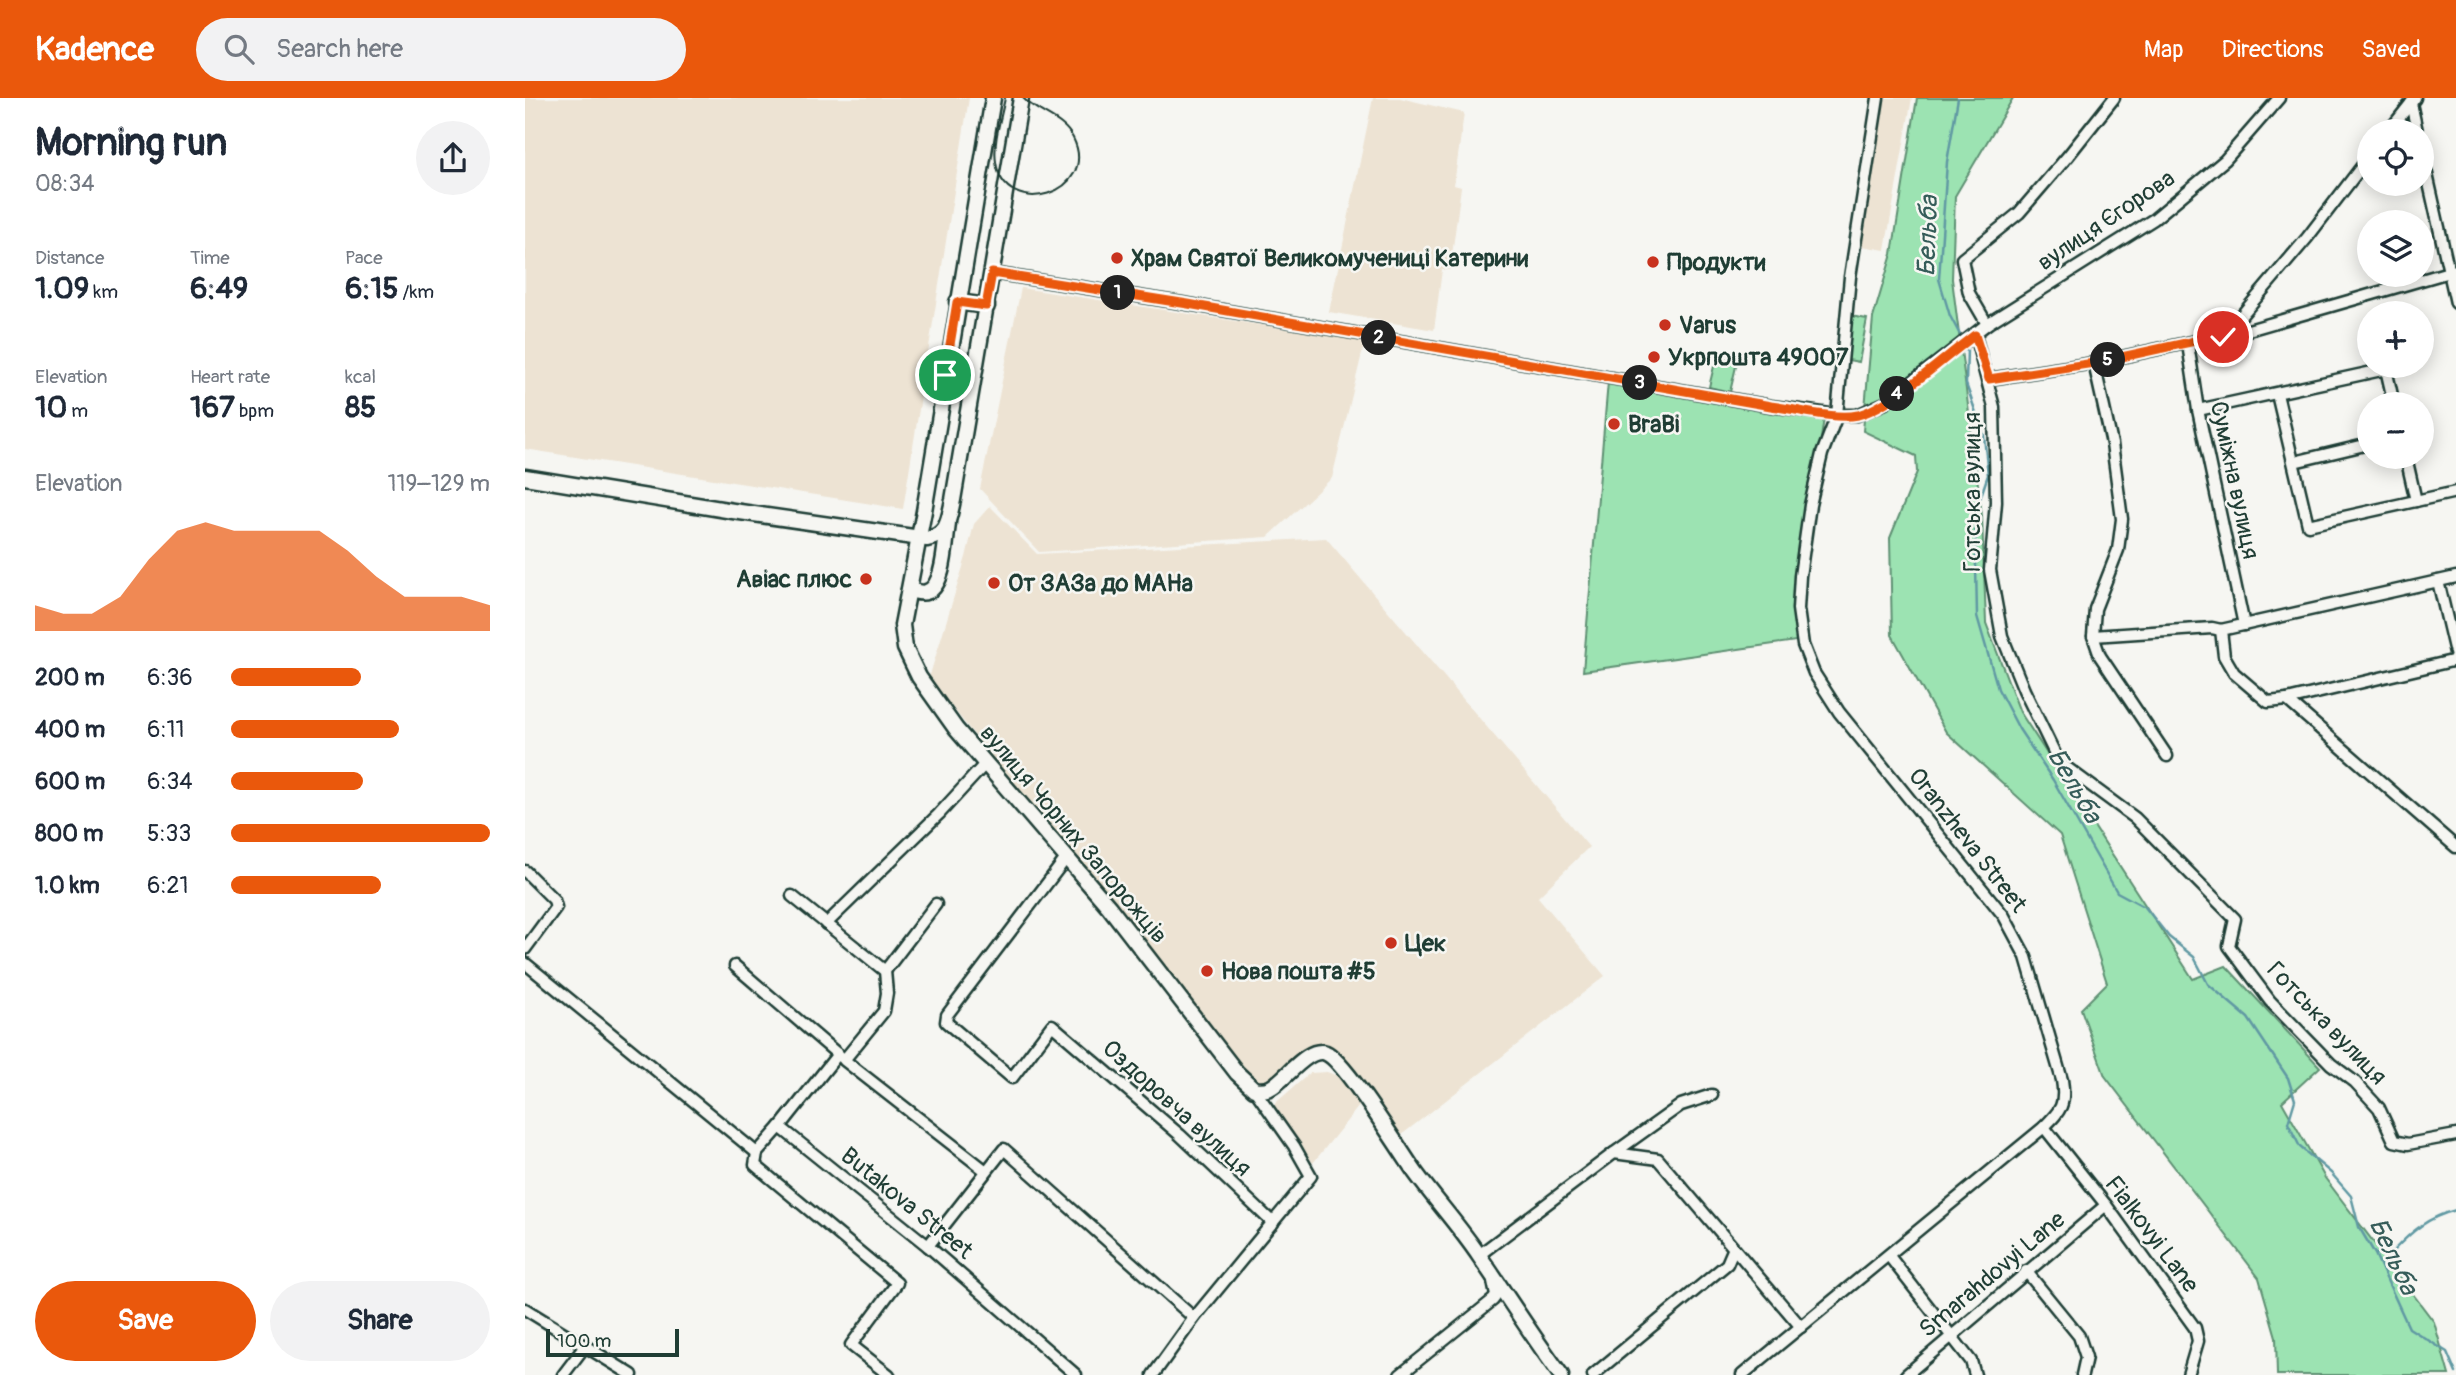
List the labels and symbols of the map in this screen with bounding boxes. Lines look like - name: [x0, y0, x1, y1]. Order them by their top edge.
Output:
- street label: вулиця Єгорова: [2032, 164, 2181, 277]
- water label: Бельба: [1911, 193, 1945, 277]
- place label: Храм Святої Великомучениці Катерини: [1131, 244, 1529, 273]
- place label: Продукти: [1667, 248, 1766, 277]
- marker: Храм Святої Великомучениці Катерини: [1109, 250, 1125, 266]
- marker: Продукти: [1645, 254, 1661, 270]
- pin: 1: [1101, 276, 1135, 310]
- pin: [2193, 307, 2253, 367]
- place label: Varus: [1679, 311, 1736, 340]
- marker: Varus: [1657, 317, 1673, 333]
- pin: 2: [1361, 320, 1397, 356]
- pin: 5: [2091, 342, 2125, 378]
- place label: Укрпошта 49007: [1668, 343, 1849, 372]
- pin: [915, 345, 975, 405]
- marker: Укрпошта 49007: [1646, 349, 1662, 365]
- pin: 3: [1623, 366, 1657, 400]
- pin: 4: [1879, 376, 1915, 412]
- street label: Суміжна вулиця: [2204, 399, 2265, 562]
- place label: BraBi: [1628, 410, 1679, 439]
- street label: Готська вулиця: [1958, 412, 1987, 572]
- marker: BraBi: [1606, 416, 1622, 432]
- place label: Авіас плюс: [736, 565, 852, 594]
- place label: От ЗАЗа до МАНа: [1008, 569, 1193, 598]
- marker: Авіас плюс: [858, 571, 874, 587]
- marker: От ЗАЗа до МАНа: [986, 575, 1002, 591]
- street label: вулиця Чорних Запорожців: [974, 719, 1174, 950]
- water label: Бельба: [2040, 742, 2109, 830]
- street label: Oranzheva Street: [1902, 762, 2033, 919]
- place label: Цек: [1405, 929, 1446, 958]
- marker: Цек: [1383, 935, 1399, 951]
- street label: Готська вулиця: [2261, 956, 2393, 1091]
- place label: Нова пошта #5: [1221, 957, 1376, 986]
- marker: Нова пошта #5: [1199, 963, 1215, 979]
- street label: Оздоровча вулиця: [1096, 1034, 1257, 1183]
- street label: Butakova Street: [835, 1141, 979, 1266]
- street label: Fialkovyi Lane: [2098, 1170, 2205, 1298]
- street label: Smarahdovyi Lane: [1913, 1205, 2071, 1344]
- water label: Бельба: [2361, 1213, 2426, 1302]
- scale bar: [546, 1326, 679, 1358]

